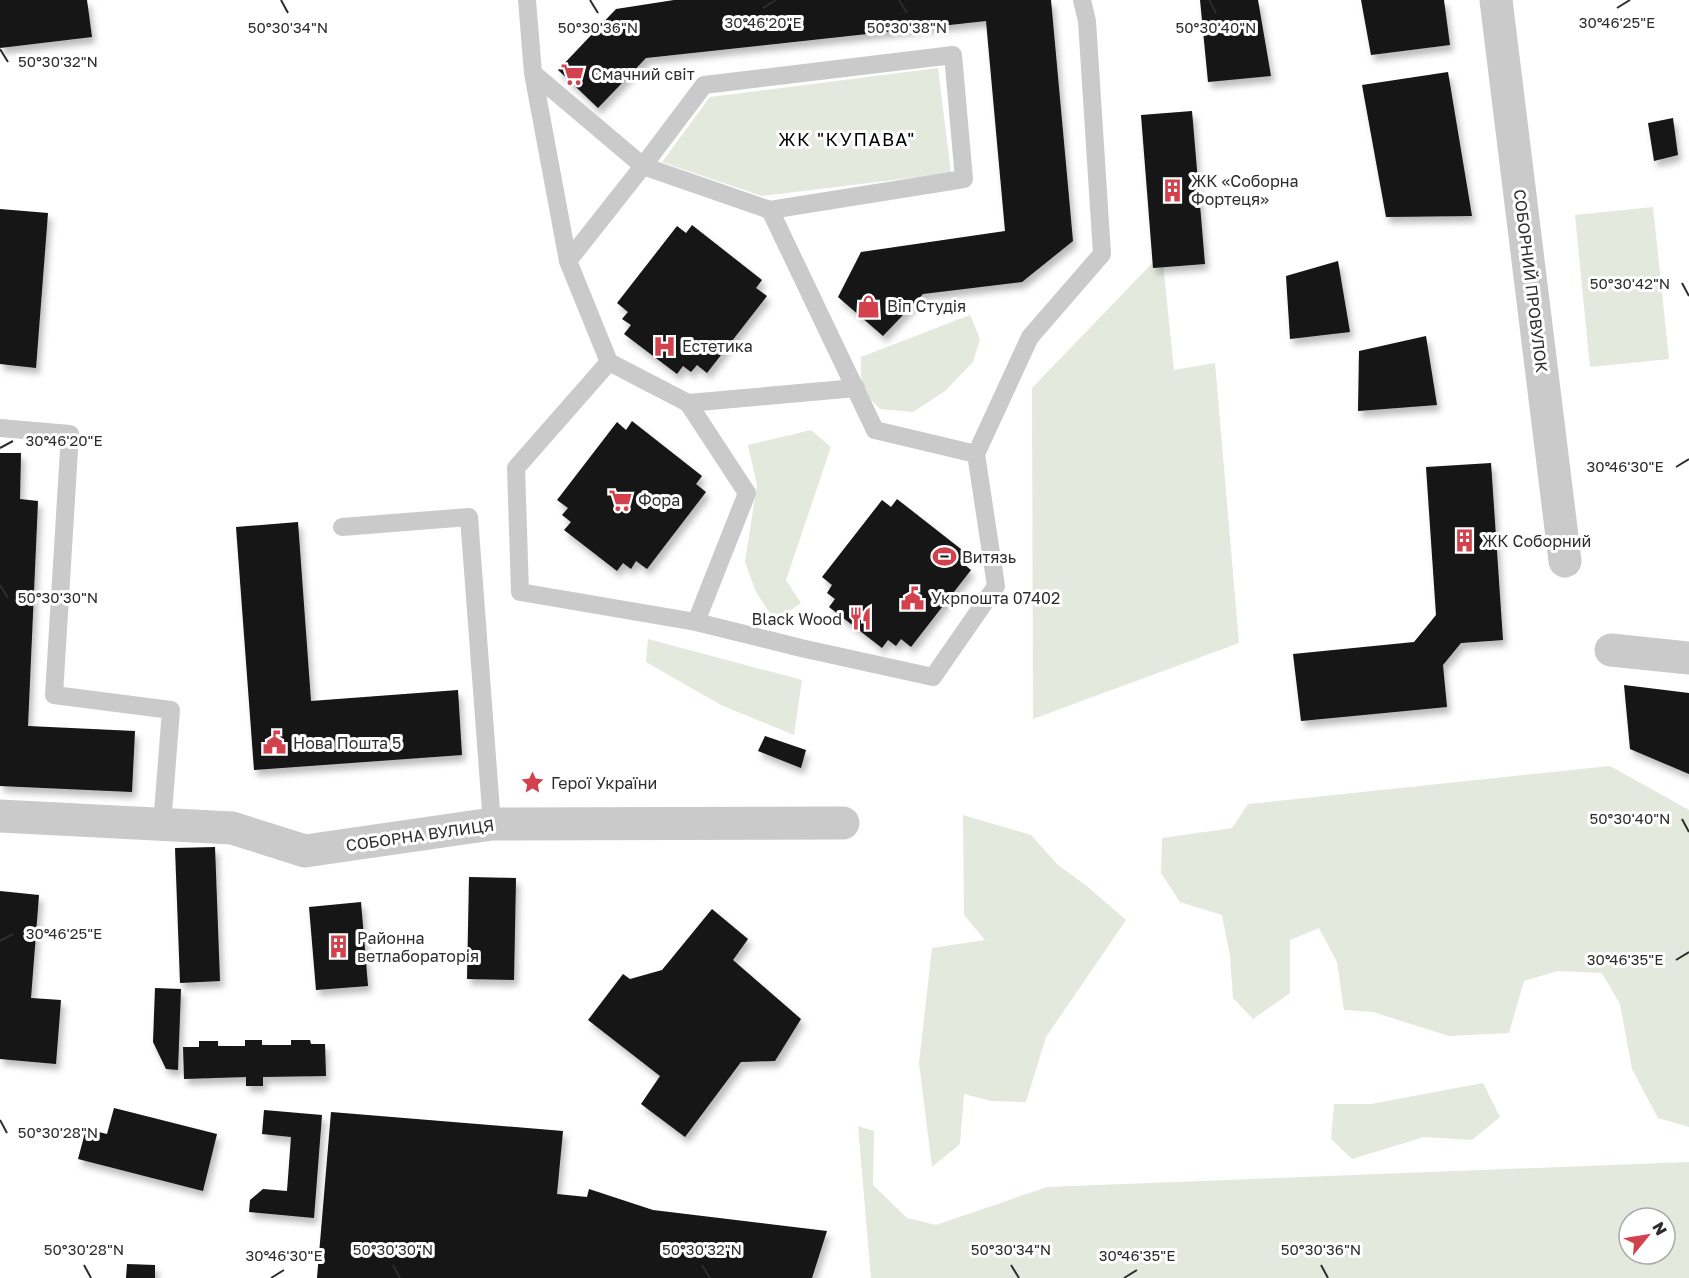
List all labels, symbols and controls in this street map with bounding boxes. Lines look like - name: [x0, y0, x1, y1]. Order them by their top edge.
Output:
- text: 30°46'20"E: [724, 13, 802, 31]
- text: 30°46'25"E: [1579, 13, 1655, 31]
- text: 50°30'34"N: [248, 18, 328, 36]
- text: 50°30'36"N: [558, 18, 638, 36]
- text: 50°30'38"N: [867, 18, 947, 36]
- text: 50°30'40"N: [1176, 18, 1256, 36]
- text: 50°30'32"N: [18, 52, 98, 70]
- supermarket icon: Смачний світ: [560, 61, 586, 87]
- place label: Смачний світ: [591, 64, 695, 84]
- district label: ЖК "КУПАВА": [778, 128, 916, 150]
- place label: ЖК «Соборна Фортеця»: [1191, 171, 1299, 209]
- building icon: ЖК «Соборна Фортеця»: [1160, 177, 1186, 203]
- street label: СОБОРНИЙ ПРОВУЛОК: [1510, 188, 1552, 374]
- text: 50°30'42"N: [1590, 274, 1670, 292]
- shop icon: Віп Студія: [856, 293, 882, 319]
- place label: Віп Студія: [887, 296, 966, 316]
- hospital icon: Естетика: [651, 333, 677, 359]
- place label: Естетика: [682, 336, 753, 356]
- text: 30°46'20"E: [25, 431, 103, 449]
- text: 30°46'30"E: [1586, 457, 1664, 475]
- supermarket icon: Фора: [607, 487, 633, 513]
- place label: Фора: [638, 490, 680, 510]
- building icon: ЖК Соборний: [1451, 528, 1477, 554]
- place label: ЖК Соборний: [1482, 531, 1591, 551]
- sports icon: Витязь: [931, 544, 957, 570]
- place label: Витязь: [962, 547, 1016, 567]
- public building icon: Укрпошта 07402: [900, 585, 926, 611]
- text: 50°30'30"N: [18, 588, 98, 606]
- place label: Укрпошта 07402: [931, 588, 1060, 608]
- restaurant icon: Black Wood: [847, 606, 873, 632]
- place label: Black Wood: [752, 609, 842, 629]
- public building icon: Нова Пошта 5: [262, 730, 288, 756]
- place label: Нова Пошта 5: [293, 733, 401, 753]
- place icon: Герої України: [520, 770, 546, 796]
- place label: Герої України: [551, 773, 657, 793]
- text: 50°30'40"N: [1590, 809, 1670, 827]
- street label: СОБОРНА ВУЛИЦЯ: [345, 815, 495, 855]
- text: 30°46'25"E: [26, 924, 102, 942]
- place label: Районна ветлабораторія: [357, 928, 479, 966]
- building icon: Районна ветлабораторія: [326, 934, 352, 960]
- text: 30°46'35"E: [1587, 950, 1663, 968]
- text: 50°30'28"N: [18, 1123, 98, 1141]
- north arrow: [1617, 1206, 1677, 1266]
- text: N: [1648, 1218, 1672, 1239]
- text: 50°30'28"N: [44, 1240, 124, 1258]
- text: 50°30'30"N: [353, 1240, 433, 1258]
- text: 50°30'32"N: [662, 1240, 742, 1258]
- text: 50°30'34"N: [971, 1240, 1051, 1258]
- text: 50°30'36"N: [1281, 1240, 1361, 1258]
- text: 30°46'30"E: [245, 1246, 323, 1264]
- text: 30°46'35"E: [1099, 1246, 1175, 1264]

